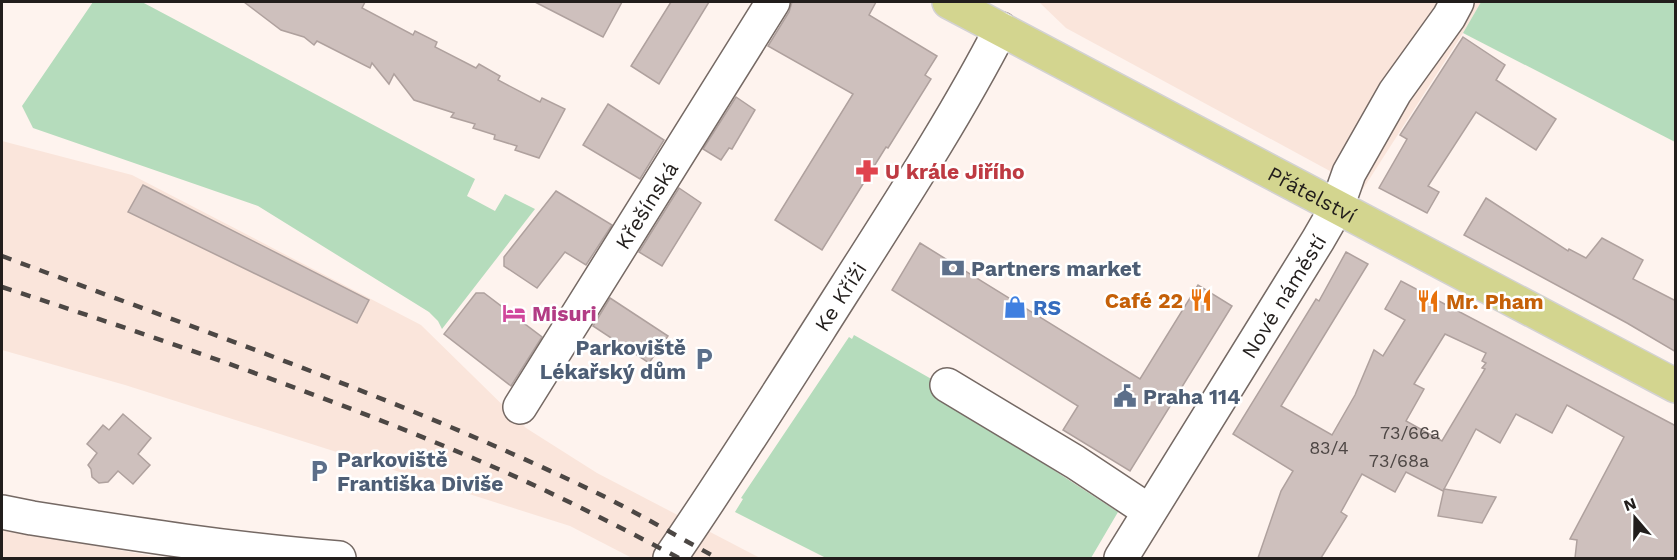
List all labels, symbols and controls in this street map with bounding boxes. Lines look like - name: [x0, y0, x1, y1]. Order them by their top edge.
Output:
- street label: Křešínská: [609, 157, 683, 254]
- pharmacy icon: U krále Jiřího: [854, 158, 880, 184]
- place label: U krále Jiřího: [885, 159, 1025, 184]
- street label: Přátelství: [1264, 160, 1361, 228]
- street label: Nové náměstí: [1236, 230, 1331, 363]
- bank icon: Partners market: [940, 255, 966, 281]
- place label: Partners market: [971, 256, 1141, 281]
- street label: Ke Kříži: [809, 257, 871, 336]
- restaurant icon: Café 22: [1188, 287, 1214, 313]
- place label: Café 22: [1105, 288, 1183, 313]
- restaurant icon: Mr. Pham: [1415, 288, 1441, 314]
- place label: Mr. Pham: [1446, 289, 1544, 314]
- shop icon: RS: [1002, 294, 1028, 320]
- place label: RS: [1033, 295, 1061, 320]
- hotel icon: Misuri: [501, 300, 527, 326]
- place label: Misuri: [532, 301, 597, 326]
- place label: Parkoviště Lékařský dům: [540, 335, 686, 384]
- parking icon: Parkoviště Lékařský dům: [691, 346, 717, 372]
- public building icon: Praha 114: [1112, 383, 1138, 409]
- place label: Praha 114: [1143, 384, 1241, 409]
- house number: 73/66a: [1380, 422, 1440, 443]
- house number: 83/4: [1309, 437, 1349, 458]
- place label: Parkoviště Františka Diviše: [337, 447, 503, 496]
- house number: 73/68a: [1369, 450, 1429, 471]
- parking icon: Parkoviště Františka Diviše: [306, 458, 332, 484]
- north arrow: [1605, 488, 1665, 548]
- text: N: [1621, 493, 1639, 515]

